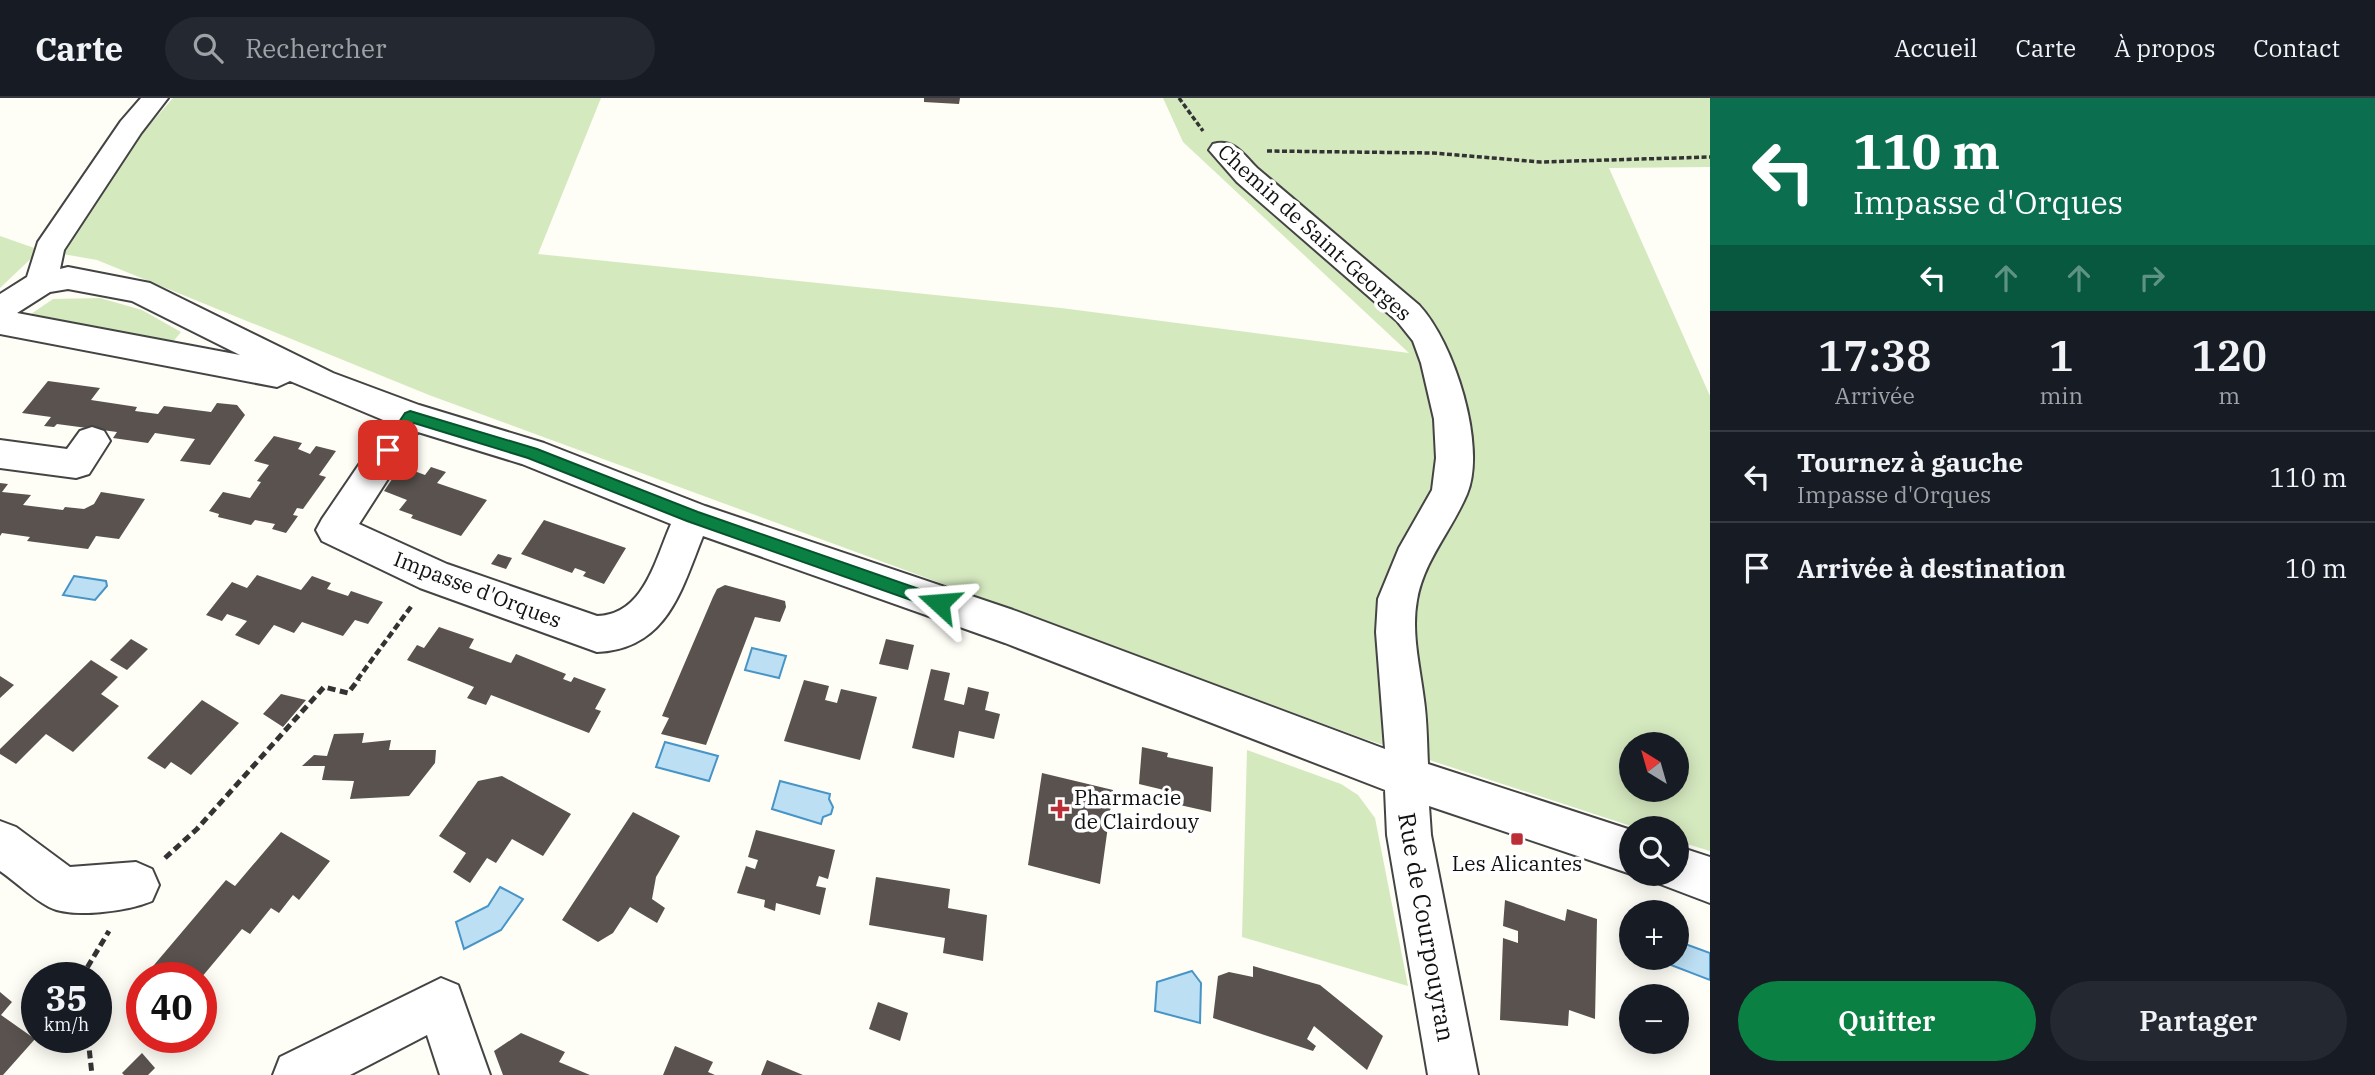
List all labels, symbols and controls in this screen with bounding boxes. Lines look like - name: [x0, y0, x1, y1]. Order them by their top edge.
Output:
- search box: [165, 17, 655, 80]
- text: Carte: [35, 27, 123, 70]
- icon: search: [189, 29, 227, 67]
- text: Rechercher: [245, 31, 386, 65]
- text: Accueil: [1894, 32, 1978, 64]
- text: Carte: [2016, 32, 2076, 64]
- text: À propos: [2114, 32, 2215, 64]
- text: Contact: [2253, 32, 2340, 64]
- text: 110 m: [1853, 119, 2000, 182]
- icon: left: [1738, 126, 1829, 217]
- street label: Chemin de Saint-Georges: [1212, 137, 1418, 327]
- text: Impasse d'Orques: [1853, 181, 2123, 223]
- icon: left: [1914, 259, 1952, 297]
- icon: ahead: [1987, 259, 2025, 297]
- icon: ahead: [2060, 259, 2098, 297]
- icon: right: [2133, 259, 2171, 297]
- text: 17:38: [1818, 328, 1931, 383]
- text: 1: [2049, 328, 2074, 383]
- text: 120: [2191, 328, 2267, 383]
- text: Arrivée: [1835, 380, 1915, 410]
- text: min: [2039, 380, 2083, 410]
- text: m: [2218, 380, 2240, 410]
- pin: [358, 420, 418, 480]
- icon: arrive: [369, 431, 407, 469]
- text: Tournez à gauche: [1797, 445, 2023, 479]
- icon: left: [1738, 458, 1776, 496]
- text: 110 m: [2269, 460, 2347, 494]
- text: Impasse d'Orques: [1797, 479, 1991, 509]
- street label: Impasse d'Orques: [390, 544, 566, 634]
- icon: arrive: [1738, 549, 1776, 587]
- text: Arrivée à destination: [1797, 551, 2066, 585]
- text: 10 m: [2285, 551, 2347, 585]
- position arrow: [902, 566, 976, 640]
- north arrow: [1619, 732, 1689, 802]
- map controls: [1619, 732, 1689, 1054]
- place label: Pharmacie de Clairdouy: [1074, 783, 1200, 835]
- marker: Pharmacie de Clairdouy: [1052, 801, 1068, 817]
- street label: Rue de Courpouyran: [1391, 810, 1463, 1044]
- button: search: [1619, 816, 1689, 886]
- marker: Les Alicantes: [1509, 831, 1525, 847]
- place label: Les Alicantes: [1452, 849, 1582, 877]
- button: +: [1619, 900, 1689, 970]
- speed limit sign: 40: [126, 962, 217, 1053]
- text: 35: [45, 975, 88, 1021]
- button: Quitter: [1738, 981, 2036, 1061]
- button: Partager: [2050, 981, 2347, 1061]
- button: −: [1619, 984, 1689, 1054]
- text: km/h: [44, 1013, 89, 1036]

